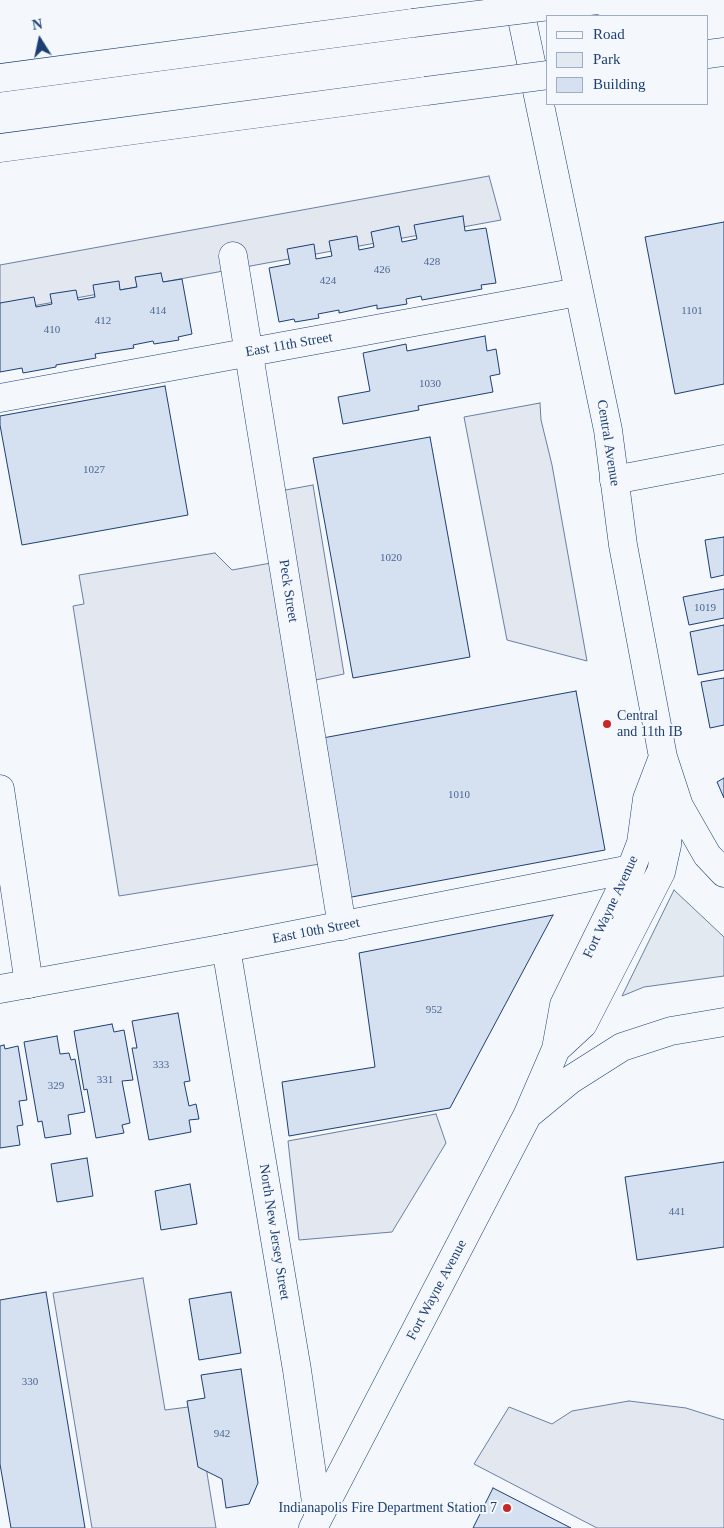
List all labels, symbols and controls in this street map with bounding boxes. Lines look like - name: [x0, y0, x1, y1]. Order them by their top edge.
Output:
- north arrow: [15, 15, 65, 65]
- legend: [546, 15, 709, 105]
- text: N: [31, 16, 44, 33]
- text: Road: [593, 26, 625, 42]
- text: Park: [593, 51, 621, 67]
- text: Building: [593, 76, 646, 92]
- house number: 428: [424, 255, 440, 269]
- house number: 426: [374, 263, 390, 277]
- house number: 424: [320, 274, 336, 288]
- house number: 414: [150, 304, 166, 318]
- house number: 1101: [681, 304, 703, 318]
- house number: 412: [95, 314, 111, 328]
- house number: 410: [44, 323, 60, 337]
- street label: East 11th Street: [244, 329, 334, 361]
- house number: 1030: [419, 377, 441, 391]
- street label: Central Avenue: [593, 399, 623, 487]
- house number: 1027: [83, 463, 105, 477]
- house number: 1020: [380, 551, 402, 565]
- street label: Peck Street: [275, 558, 301, 624]
- house number: 1019: [694, 601, 716, 615]
- place label: Central and 11th IB: [617, 708, 683, 740]
- marker: Central and 11th IB: [601, 718, 613, 730]
- house number: 1010: [448, 788, 470, 802]
- street label: Fort Wayne Avenue: [580, 853, 642, 961]
- street label: East 10th Street: [271, 914, 361, 948]
- house number: 952: [426, 1003, 442, 1017]
- house number: 333: [153, 1058, 169, 1072]
- house number: 331: [97, 1073, 113, 1087]
- house number: 329: [48, 1079, 64, 1093]
- street label: North New Jersey Street: [255, 1163, 293, 1301]
- house number: 441: [669, 1205, 685, 1219]
- street label: Fort Wayne Avenue: [403, 1237, 471, 1343]
- house number: 330: [22, 1375, 38, 1389]
- house number: 942: [214, 1427, 230, 1441]
- place label: Indianapolis Fire Department Station 7: [278, 1500, 497, 1516]
- marker: Indianapolis Fire Department Station 7: [501, 1502, 513, 1514]

